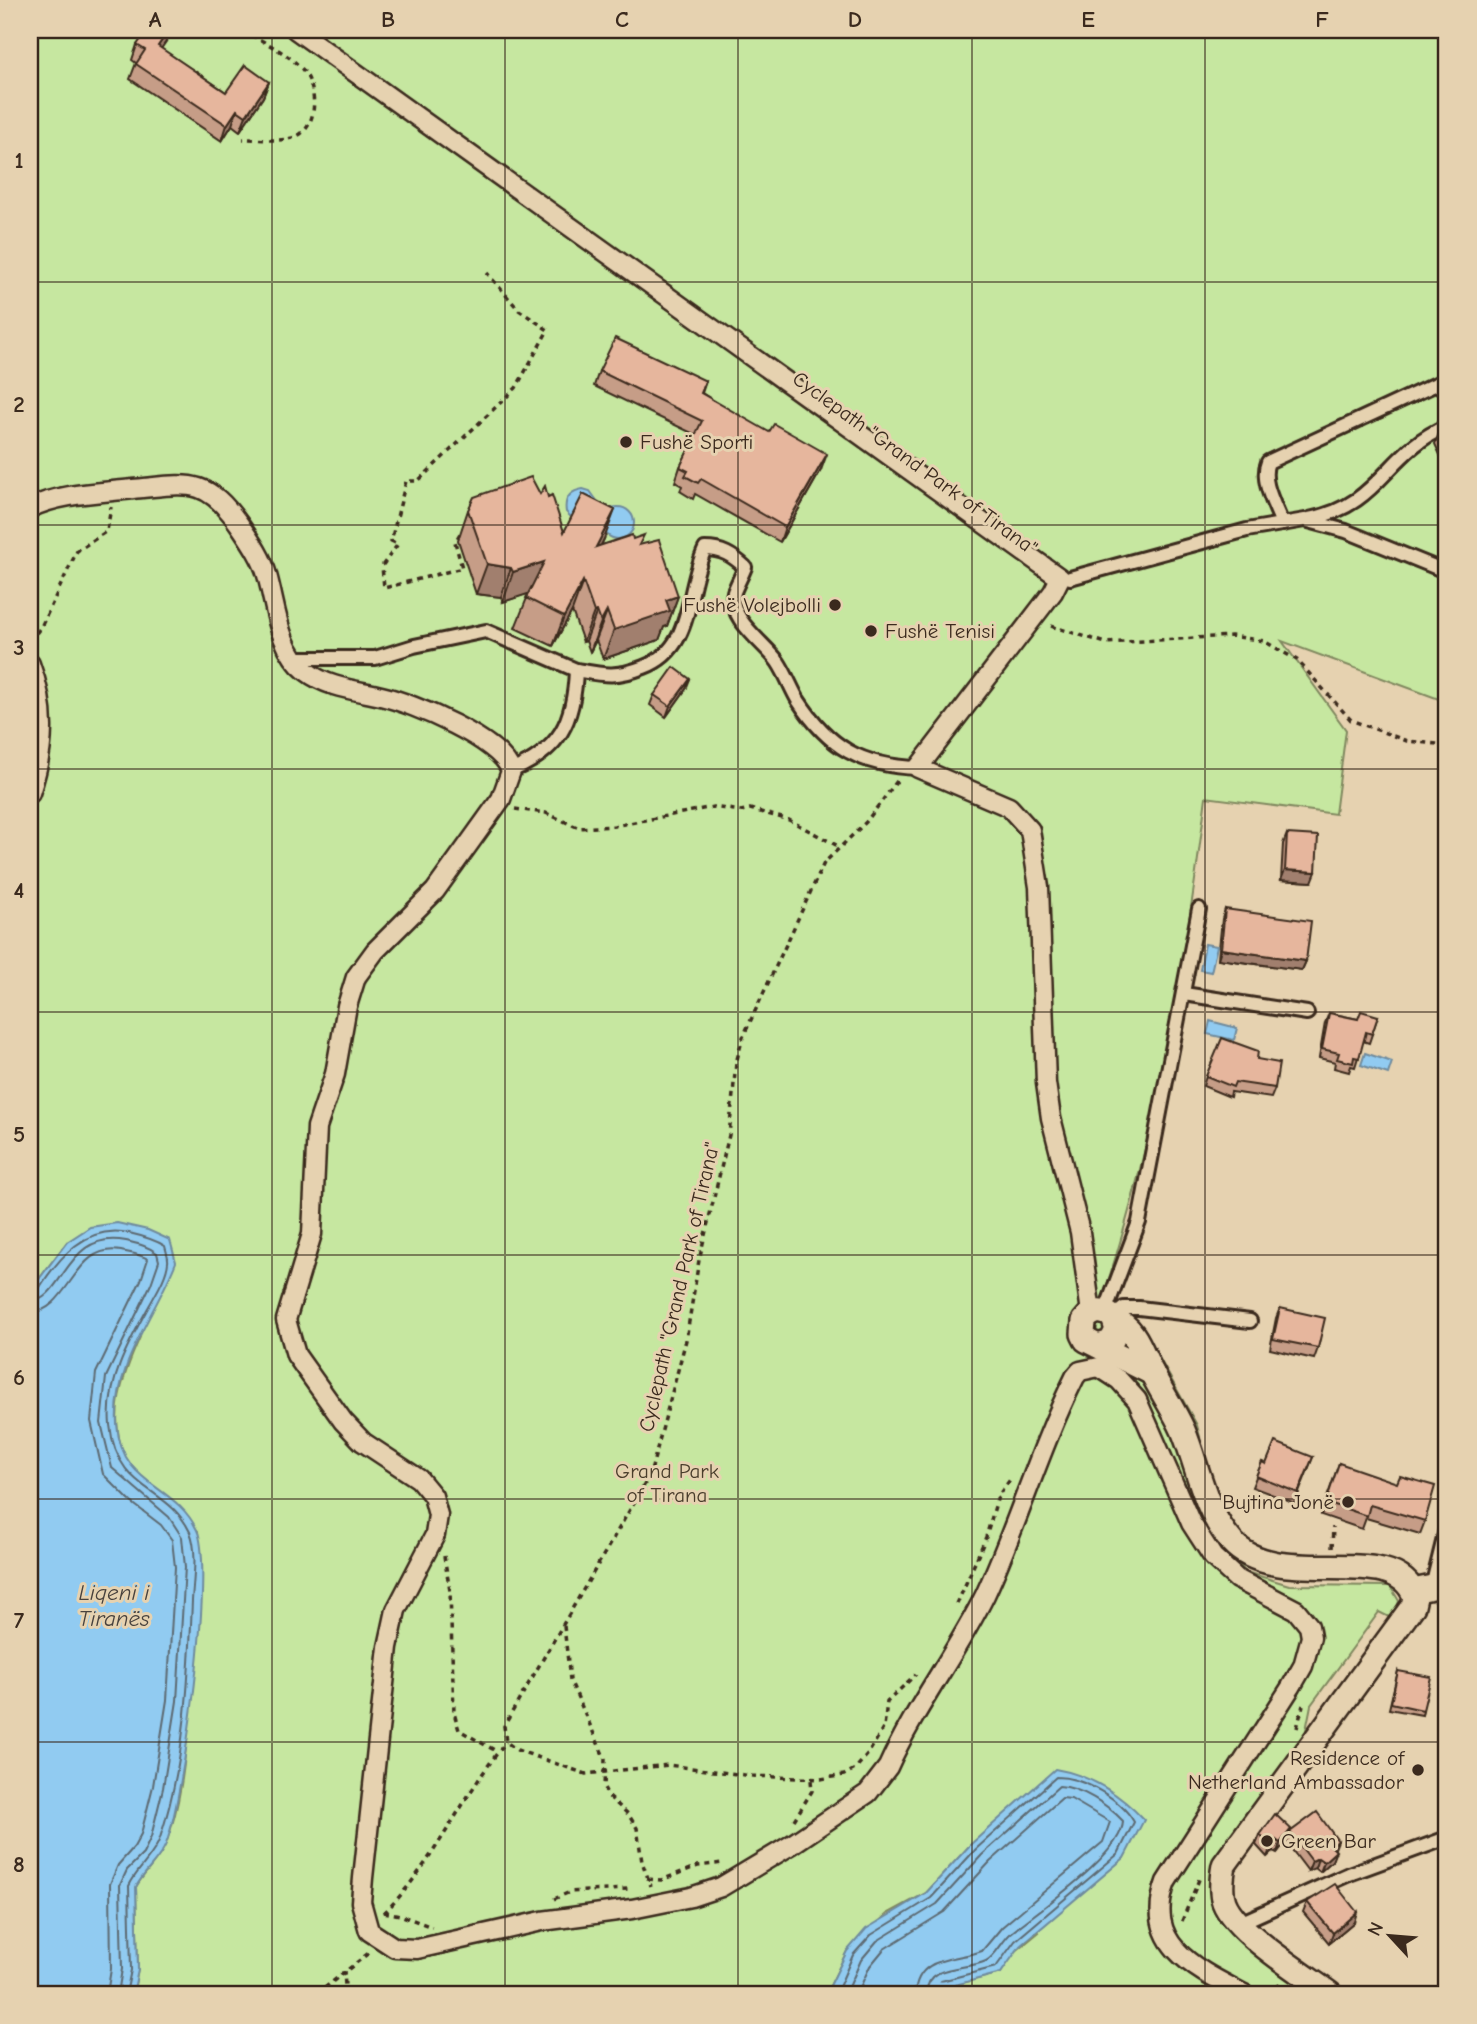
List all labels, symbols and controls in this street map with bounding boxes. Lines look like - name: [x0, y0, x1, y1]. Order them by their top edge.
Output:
- text: A: [149, 6, 162, 33]
- text: B: [381, 6, 395, 33]
- text: C: [615, 6, 629, 33]
- text: D: [848, 6, 862, 33]
- text: E: [1081, 6, 1095, 33]
- text: F: [1315, 6, 1329, 33]
- text: 1: [14, 147, 24, 174]
- street label: Cyclepath "Grand Park of Tirana": [788, 366, 1042, 560]
- text: 2: [13, 391, 25, 418]
- place label: Fushë Sporti: [640, 430, 753, 454]
- marker: Fushë Sporti: [618, 434, 634, 450]
- place label: Fushë Volejbolli: [683, 593, 821, 617]
- marker: Fushë Volejbolli: [827, 597, 843, 613]
- place label: Fushë Tenisi: [885, 619, 995, 643]
- marker: Fushë Tenisi: [863, 623, 879, 639]
- text: 3: [13, 634, 25, 661]
- text: 4: [14, 877, 25, 904]
- text: 5: [13, 1121, 25, 1148]
- street label: Cyclepath "Grand Park of Tirana": [634, 1140, 724, 1434]
- text: 6: [13, 1364, 25, 1391]
- park label: Grand Park of Tirana: [615, 1459, 719, 1507]
- place label: Bujtina Jonë: [1222, 1490, 1334, 1514]
- marker: Bujtina Jonë: [1340, 1494, 1356, 1510]
- water label: Liqeni i Tiranës: [78, 1579, 150, 1632]
- text: 7: [14, 1607, 25, 1634]
- place label: Residence of Netherland Ambassador: [1188, 1746, 1405, 1794]
- marker: Residence of Netherland Ambassador: [1410, 1762, 1426, 1778]
- place label: Green Bar: [1281, 1829, 1376, 1853]
- marker: Green Bar: [1259, 1833, 1275, 1849]
- text: 8: [13, 1851, 25, 1878]
- north arrow: [1354, 1902, 1424, 1972]
- text: N: [1363, 1919, 1388, 1939]

